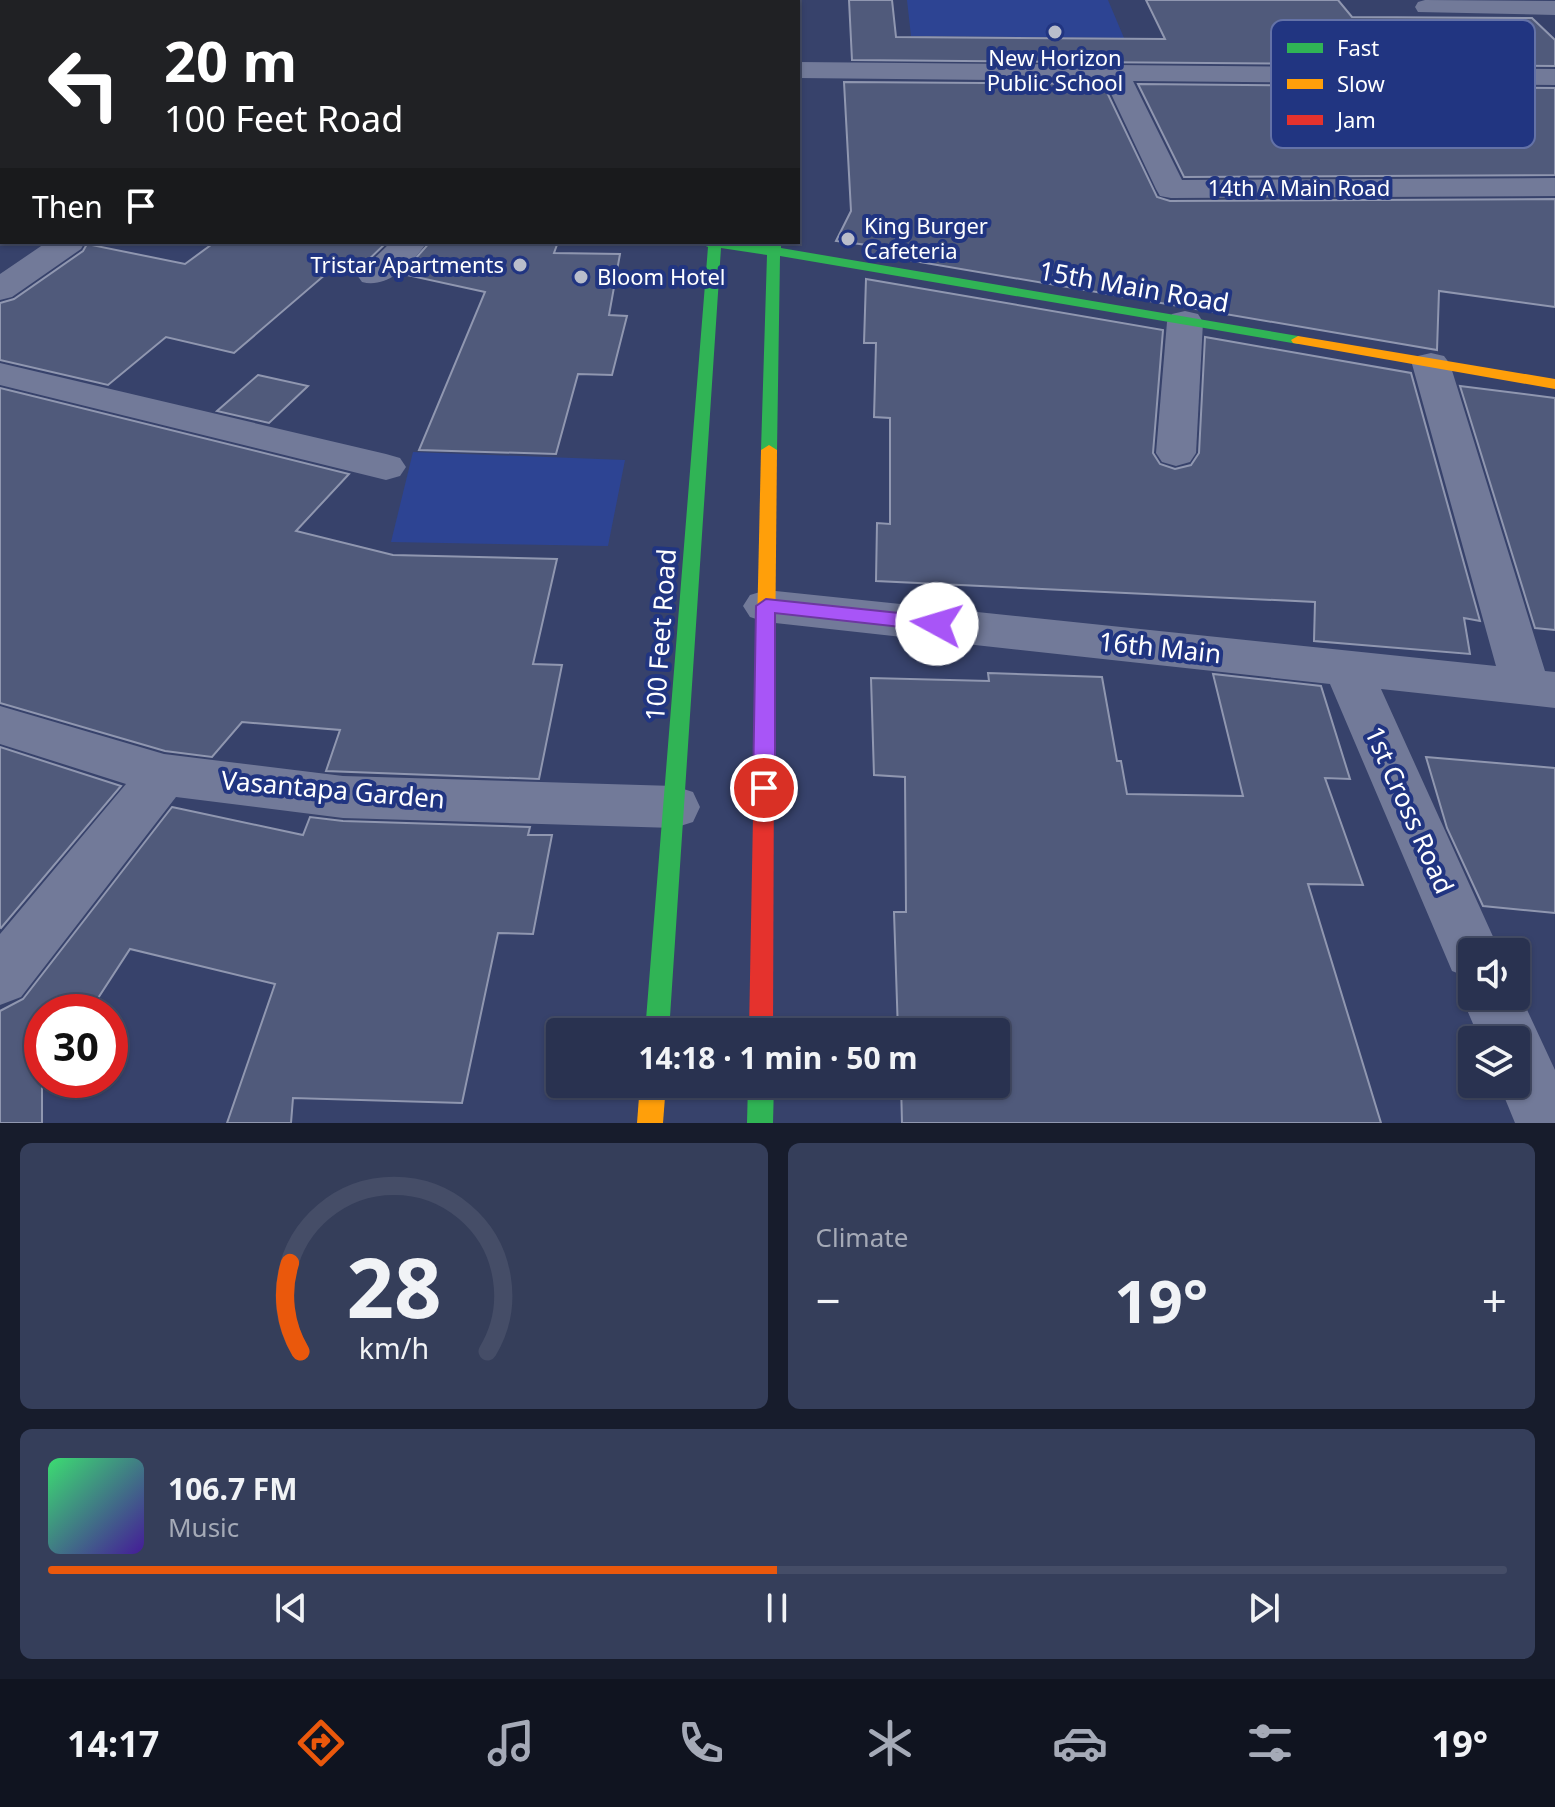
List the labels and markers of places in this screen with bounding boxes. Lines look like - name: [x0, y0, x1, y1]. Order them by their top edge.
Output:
- marker: New Horizon Public School: [1046, 23, 1064, 41]
- place label: New Horizon Public School: [987, 42, 1123, 97]
- place label: King Burger Cafeteria: [864, 210, 988, 265]
- marker: King Burger Cafeteria: [839, 230, 857, 248]
- place label: Tristar Apartments: [310, 249, 504, 279]
- marker: Tristar Apartments: [511, 256, 529, 274]
- place label: Bloom Hotel: [597, 261, 726, 291]
- marker: Bloom Hotel: [572, 268, 590, 286]
- pin: [730, 754, 798, 822]

